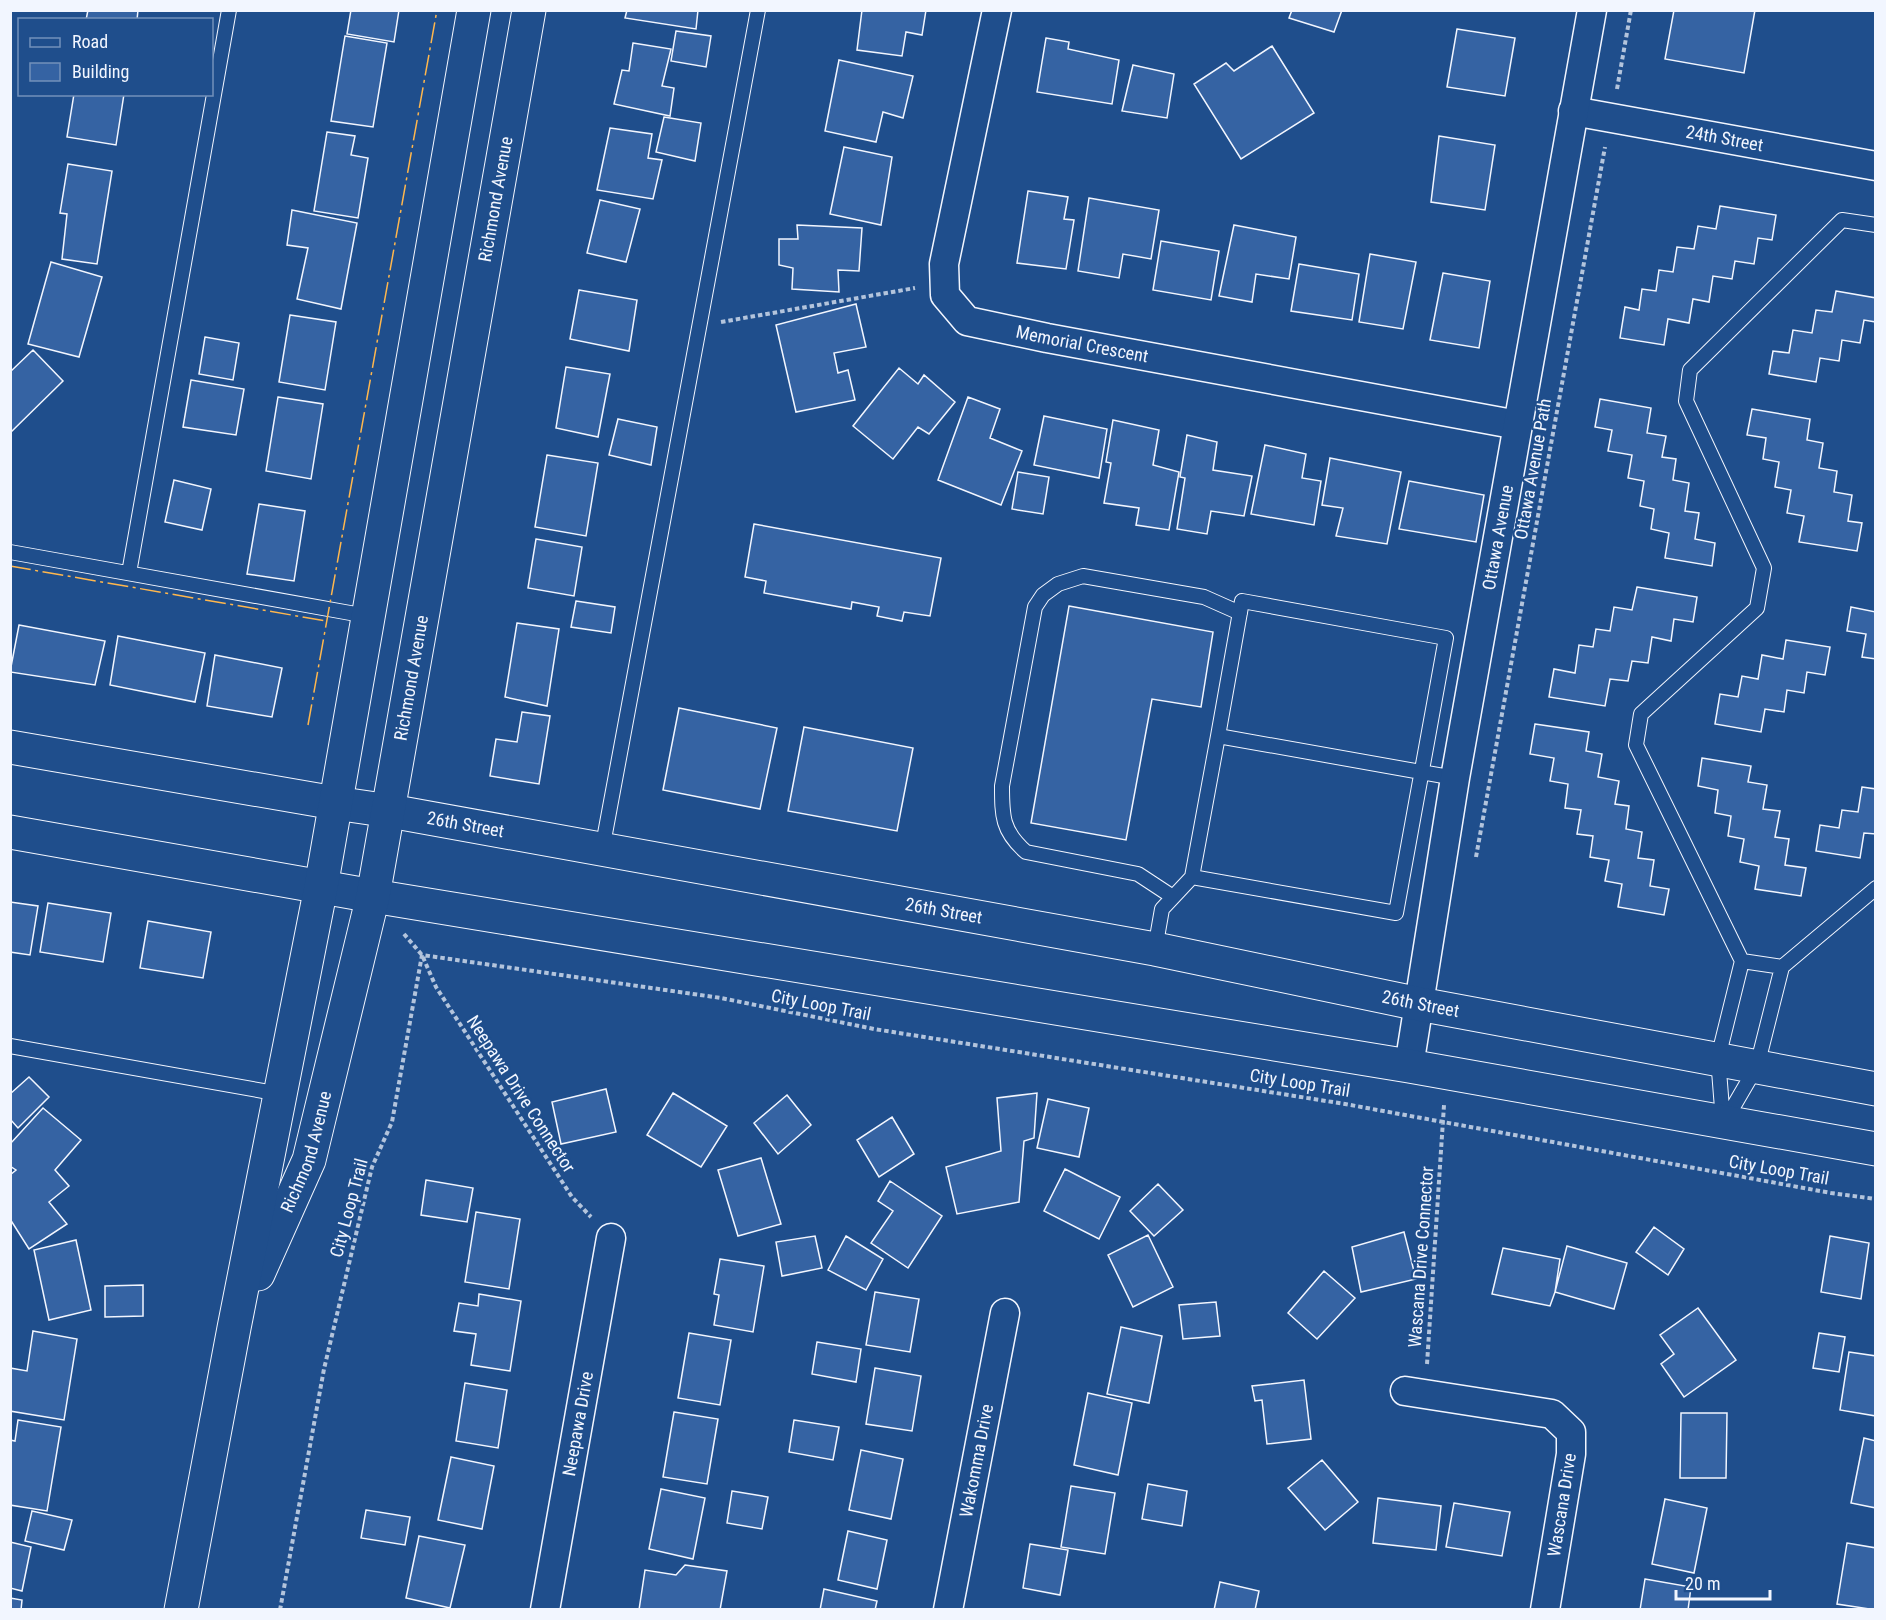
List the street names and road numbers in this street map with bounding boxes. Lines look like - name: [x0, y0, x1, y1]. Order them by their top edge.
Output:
- street label: 24th Street: [1684, 121, 1765, 155]
- street label: Richmond Avenue: [474, 135, 517, 264]
- street label: Memorial Crescent: [1014, 321, 1150, 367]
- street label: Ottawa Avenue Path: [1510, 397, 1555, 541]
- street label: Ottawa Avenue: [1478, 483, 1517, 592]
- street label: Richmond Avenue: [390, 613, 432, 742]
- street label: 26th Street: [425, 807, 506, 841]
- street label: 26th Street: [903, 893, 984, 928]
- street label: City Loop Trail: [769, 985, 873, 1024]
- street label: 26th Street: [1380, 986, 1461, 1021]
- street label: Neepawa Drive Connector: [463, 1011, 580, 1177]
- street label: City Loop Trail: [1248, 1064, 1352, 1101]
- street label: Richmond Avenue: [276, 1089, 335, 1216]
- street label: City Loop Trail: [1727, 1150, 1831, 1189]
- street label: City Loop Trail: [325, 1156, 372, 1260]
- street label: Wascana Drive Connector: [1404, 1165, 1437, 1348]
- street label: Neepawa Drive: [558, 1370, 597, 1478]
- street label: Wakomma Drive: [955, 1402, 997, 1519]
- street label: Wascana Drive: [1543, 1452, 1580, 1558]

